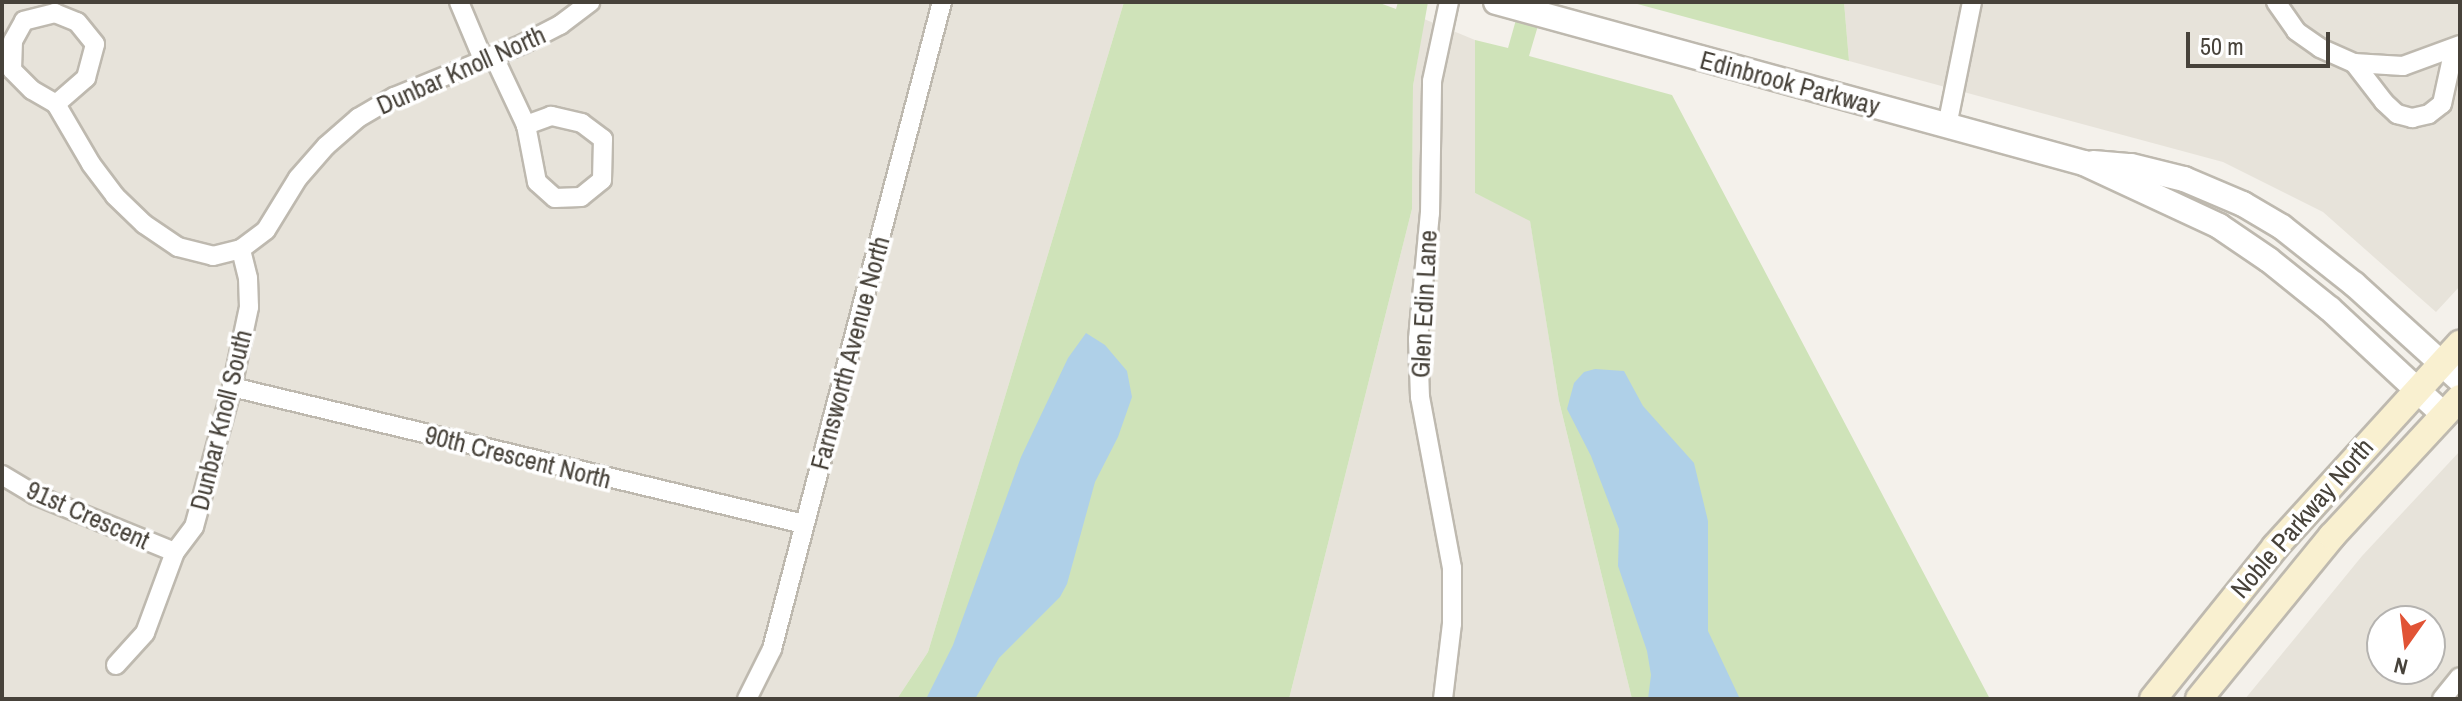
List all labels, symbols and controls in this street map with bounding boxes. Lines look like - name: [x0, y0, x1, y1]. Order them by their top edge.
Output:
- scale bar: [2190, 16, 2334, 66]
- street label: Dunbar Knoll North: [372, 19, 550, 121]
- text: 50 m: [2200, 30, 2244, 62]
- street label: Edinbrook Parkway: [1697, 44, 1883, 122]
- street label: Glen Edin Lane: [1405, 229, 1443, 379]
- street label: Farnsworth Avenue North: [804, 232, 896, 474]
- street label: Dunbar Knoll South: [183, 327, 259, 513]
- street label: 90th Crescent North: [422, 419, 614, 495]
- street label: Noble Parkway North: [2224, 432, 2380, 604]
- street label: 91st Crescent: [22, 474, 154, 556]
- north arrow: [2366, 605, 2446, 685]
- text: N: [2391, 650, 2411, 682]

